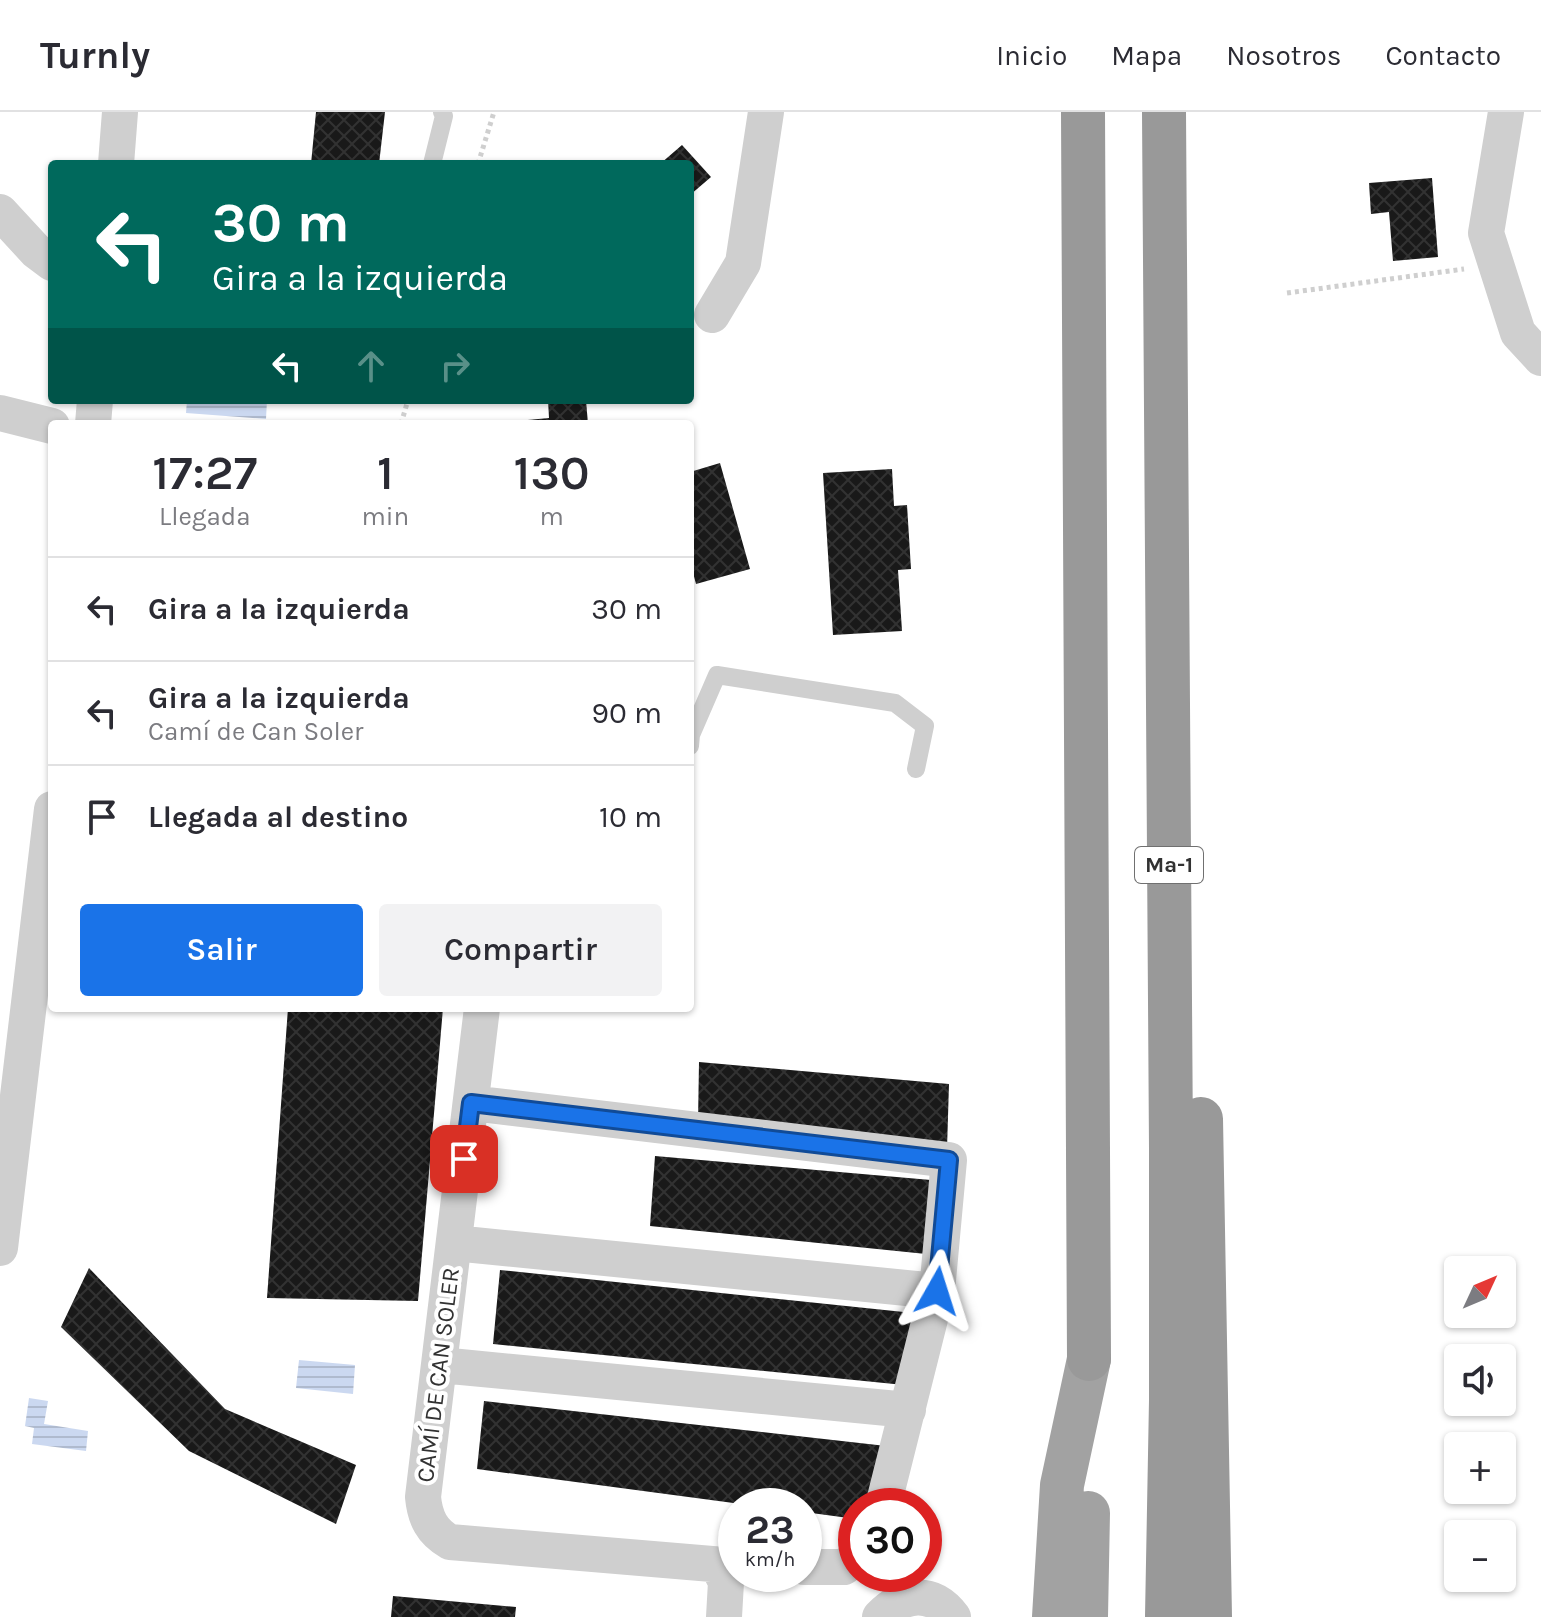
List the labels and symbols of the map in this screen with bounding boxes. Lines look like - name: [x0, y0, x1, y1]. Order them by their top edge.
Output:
- road number: Ma-1: [1135, 847, 1203, 883]
- pin: [430, 1125, 498, 1193]
- position arrow: [895, 1249, 979, 1333]
- north arrow: [1444, 1256, 1516, 1328]
- street label: CAMÍ DE CAN SOLER: [410, 1266, 465, 1484]
- speed limit sign: 30: [838, 1488, 942, 1592]

